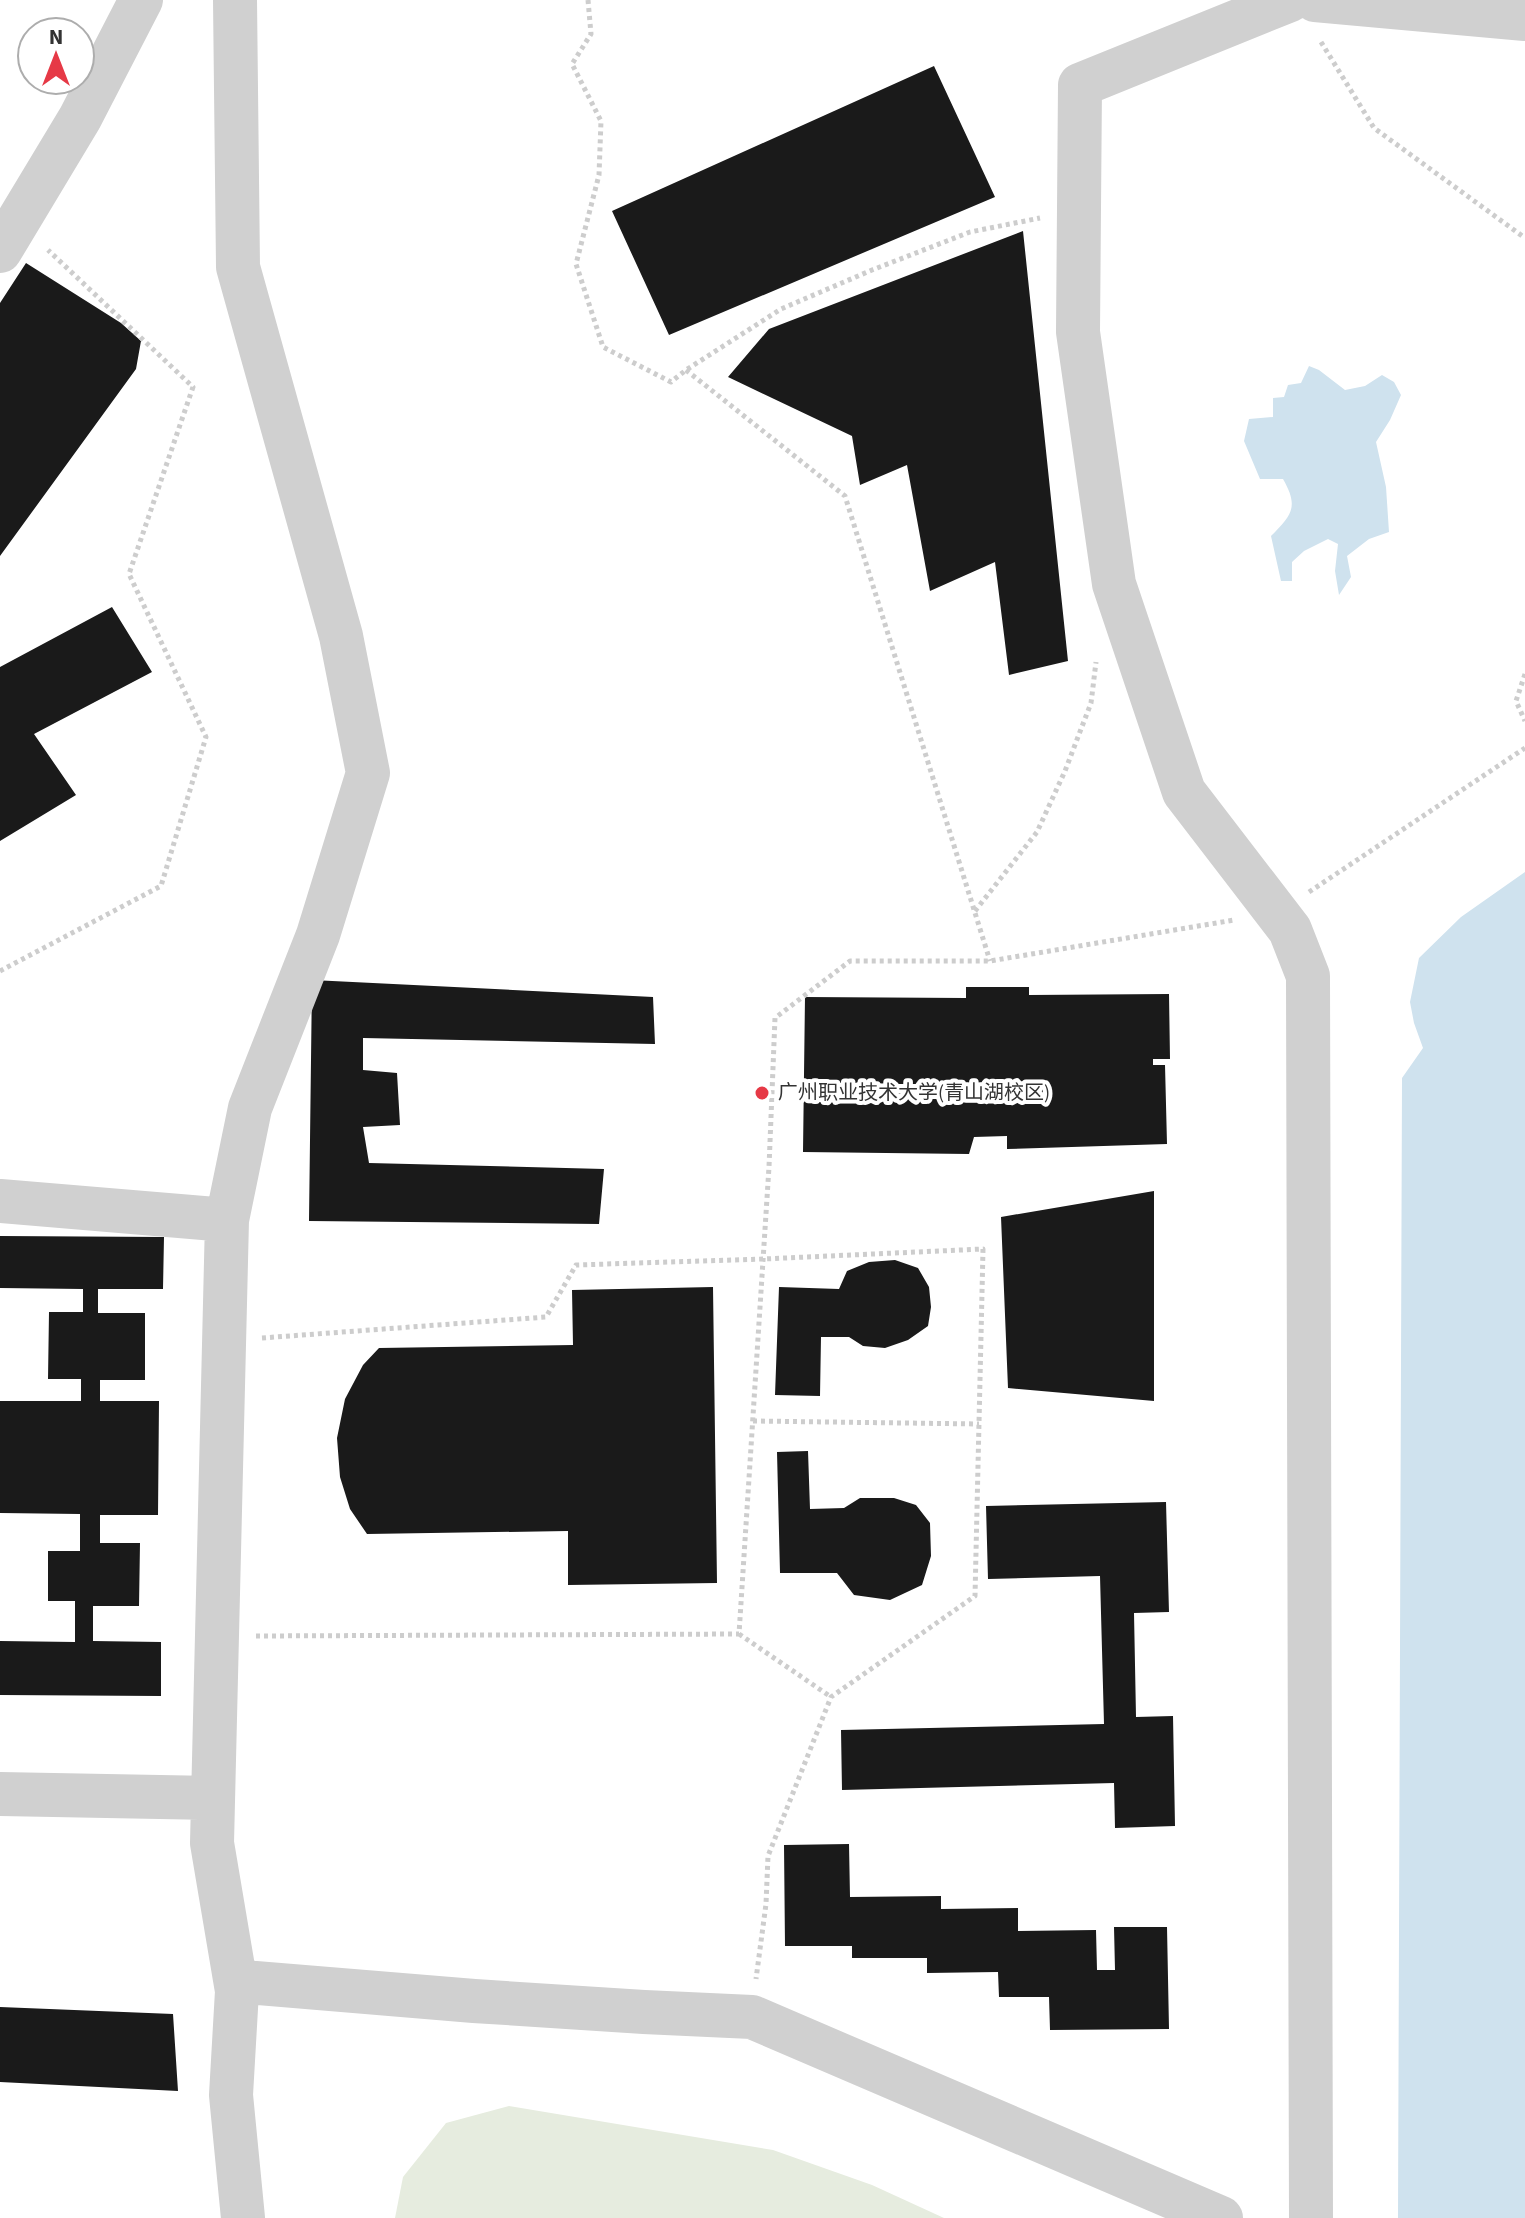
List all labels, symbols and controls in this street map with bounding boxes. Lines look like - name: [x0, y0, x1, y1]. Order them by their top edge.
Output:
- north arrow: [16, 16, 96, 96]
- text: N: [49, 21, 63, 53]
- place label: 广州职业技术大学(青山湖校区): [778, 1079, 1050, 1107]
- marker: 广州职业技术大学(青山湖校区): [753, 1084, 771, 1102]

